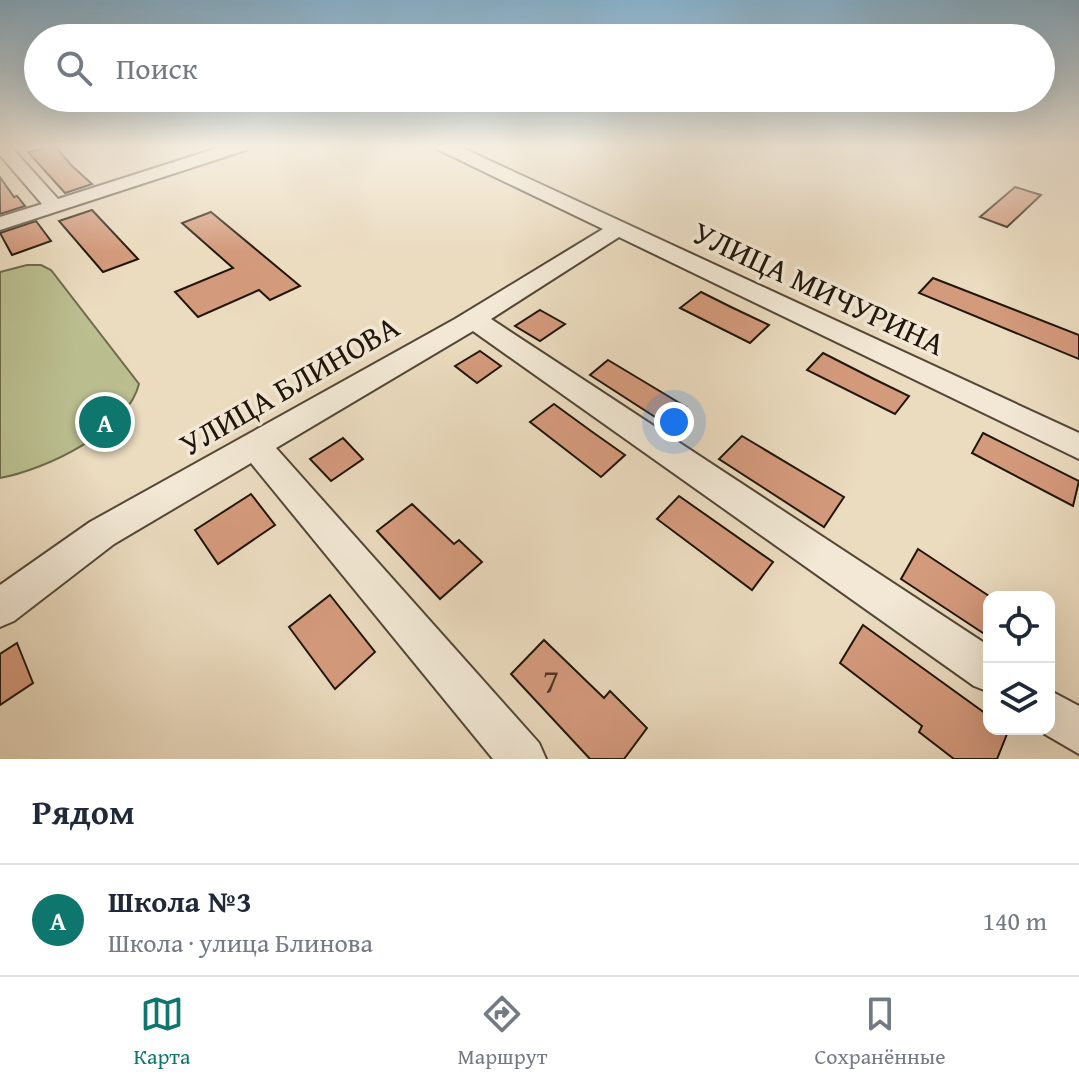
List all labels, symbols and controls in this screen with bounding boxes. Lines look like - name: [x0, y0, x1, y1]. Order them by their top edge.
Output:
- search box: [24, 24, 1055, 112]
- icon: search: [52, 46, 96, 90]
- text: Поиск: [116, 46, 198, 90]
- street label: УЛИЦА МИЧУРИНА: [685, 209, 953, 367]
- street label: УЛИЦА БЛИНОВА: [170, 303, 408, 467]
- pin: A: [79, 392, 131, 452]
- your location: [654, 402, 694, 442]
- map controls: [983, 591, 1055, 735]
- button: locate: [983, 591, 1055, 663]
- house number: 7: [543, 656, 559, 705]
- button: layers: [983, 663, 1055, 735]
- text: Рядом: [32, 787, 135, 836]
- text: Школа №3: [108, 879, 252, 923]
- text: A: [50, 901, 66, 940]
- text: 140 m: [982, 901, 1047, 940]
- text: Школа · улица Блинова: [108, 923, 373, 962]
- tab: Карта: [133, 992, 190, 1072]
- tab: Маршрут: [457, 992, 547, 1072]
- tab: Сохранённые: [814, 992, 945, 1072]

